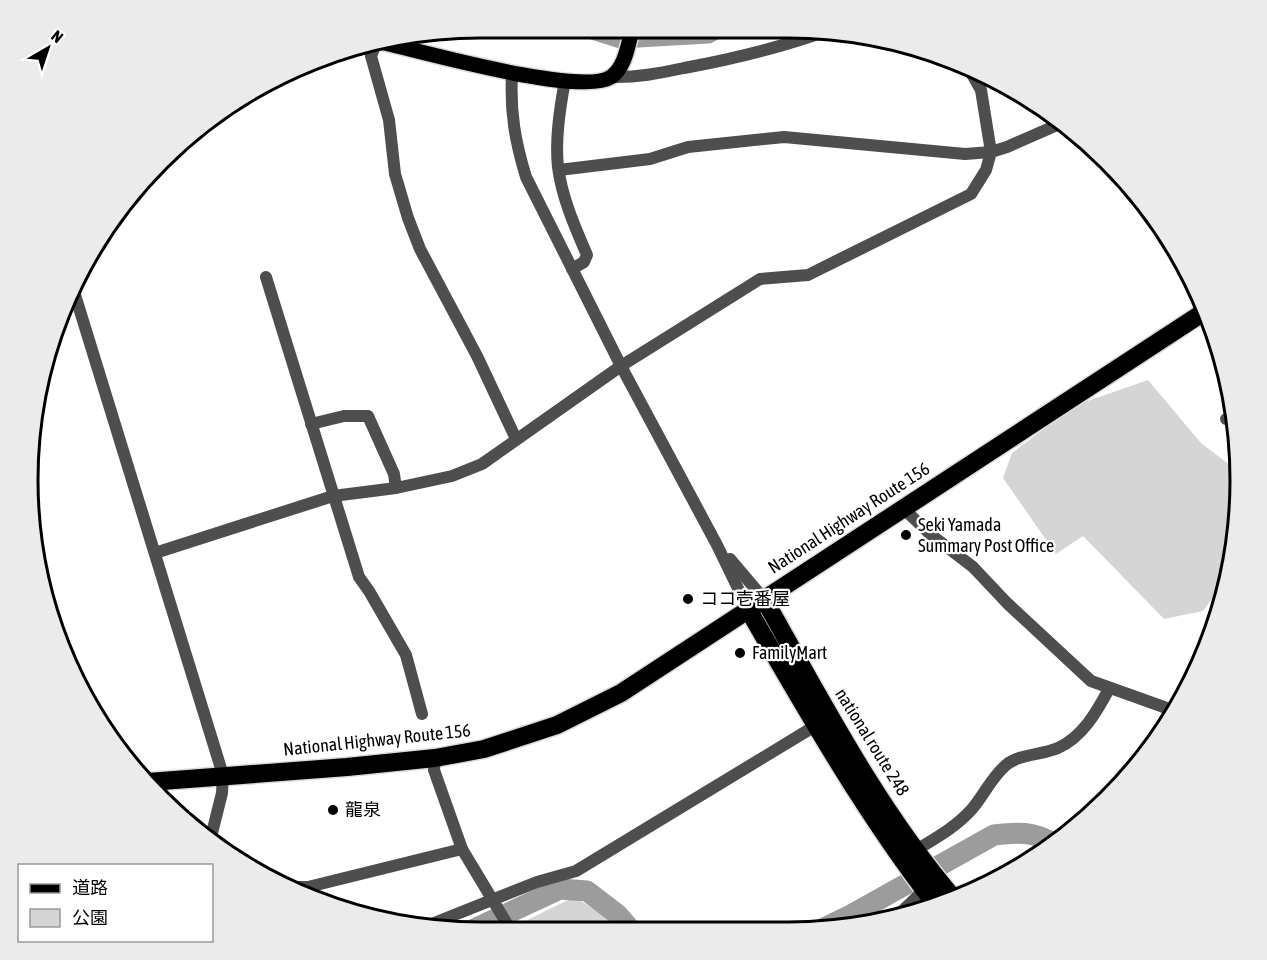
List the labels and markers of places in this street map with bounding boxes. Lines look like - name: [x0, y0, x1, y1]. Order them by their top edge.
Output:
- place label: Seki Yamada Summary Post Office: [918, 514, 1054, 556]
- marker: Seki Yamada Summary Post Office: [899, 528, 913, 542]
- place label: ココ壱番屋: [700, 588, 790, 609]
- marker: ココ壱番屋: [681, 592, 695, 606]
- place label: FamilyMart: [752, 642, 827, 663]
- marker: FamilyMart: [733, 646, 747, 660]
- place label: 龍泉: [345, 799, 381, 820]
- marker: 龍泉: [326, 803, 340, 817]

